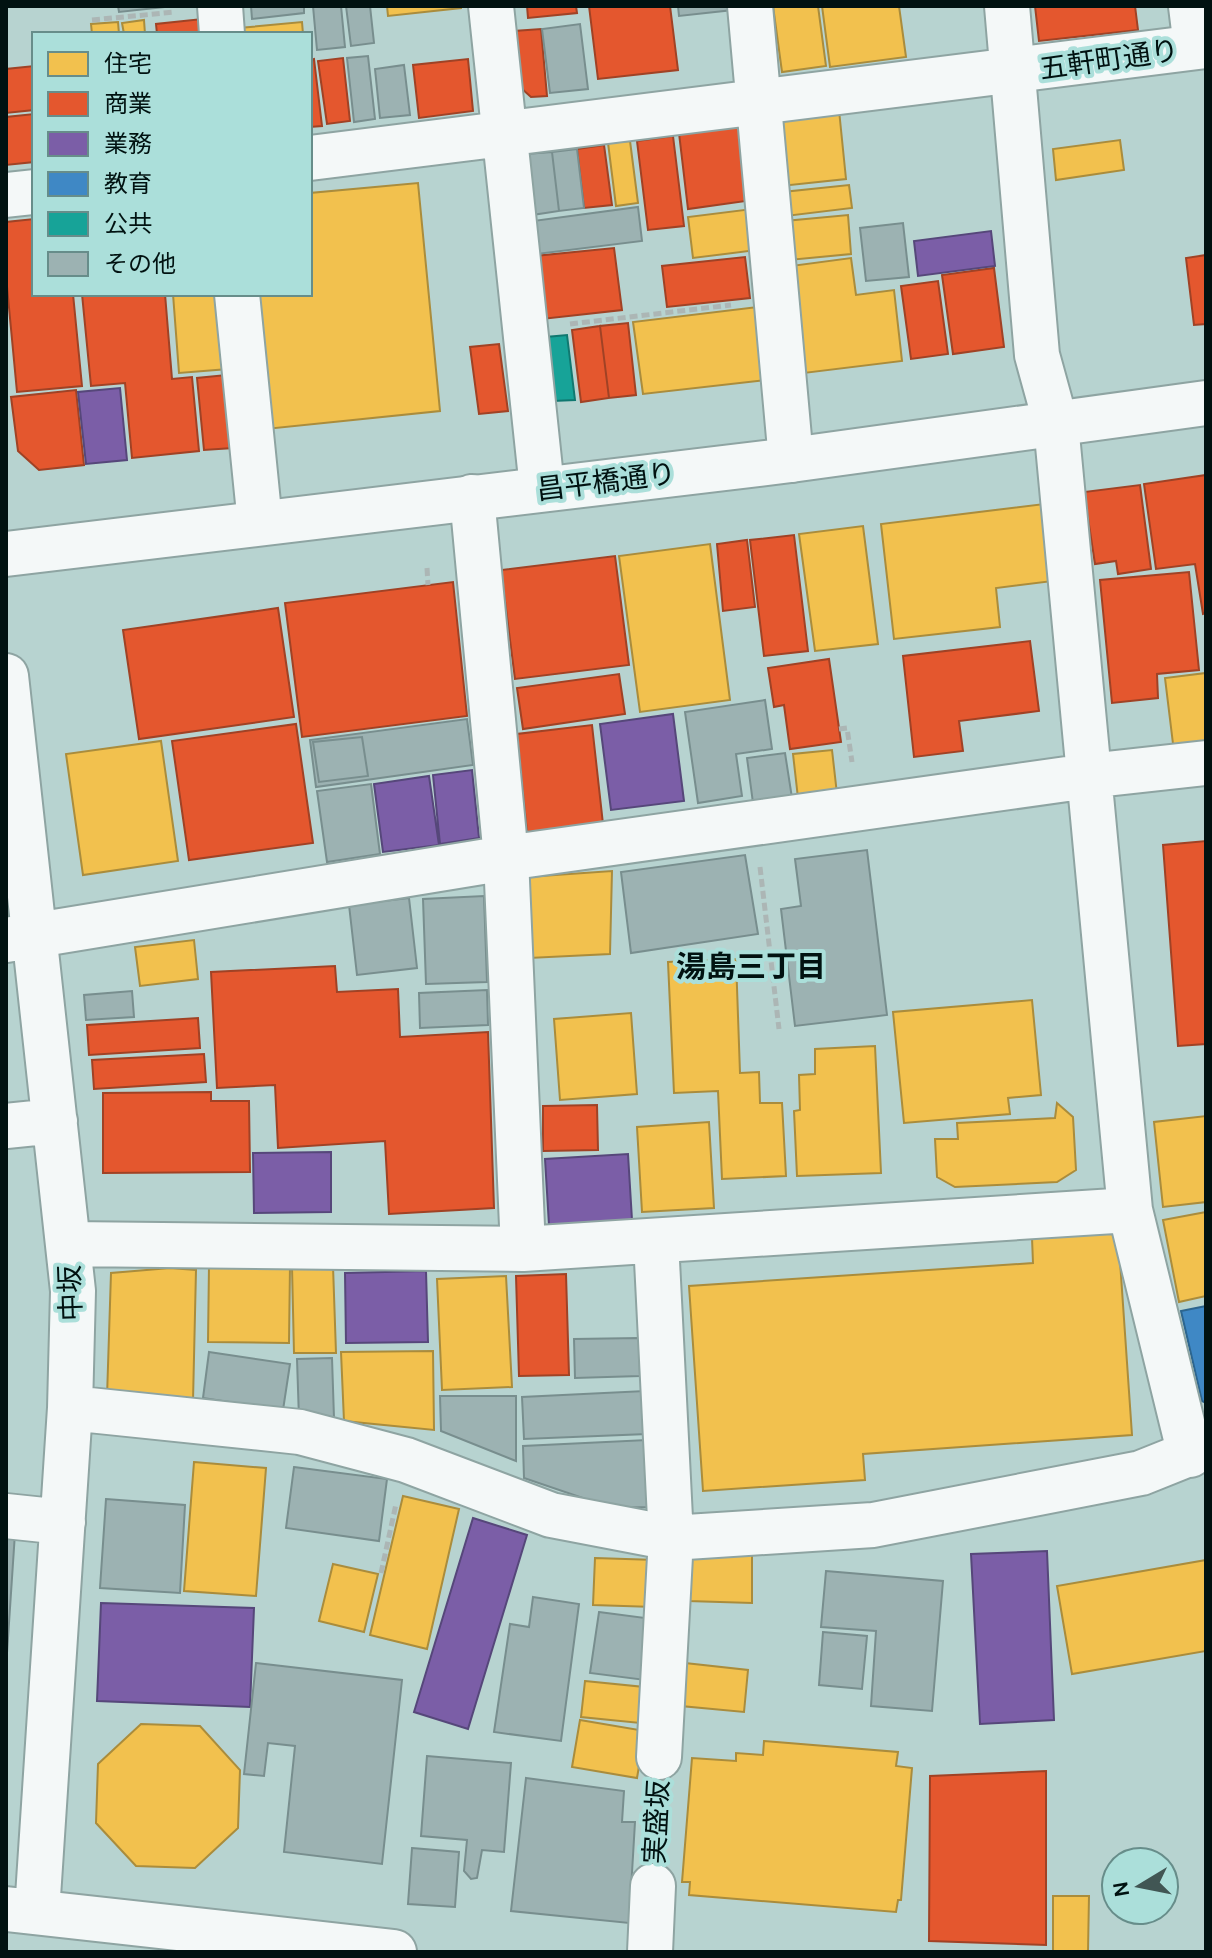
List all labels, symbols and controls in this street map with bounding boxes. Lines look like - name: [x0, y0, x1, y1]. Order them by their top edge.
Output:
- legend: [32, 32, 312, 296]
- street label: 五軒町通り: [1037, 33, 1181, 86]
- text: 住宅: [104, 50, 152, 78]
- text: 商業: [104, 90, 152, 118]
- text: 業務: [104, 130, 152, 158]
- text: 教育: [104, 170, 152, 198]
- text: 公共: [104, 210, 152, 238]
- text: その他: [104, 250, 176, 278]
- street label: 昌平橋通り: [535, 457, 678, 506]
- district label: 湯島三丁目: [676, 949, 826, 985]
- street label: 中坂: [53, 1264, 88, 1322]
- street label: 実盛坂: [638, 1779, 675, 1865]
- north arrow: [1100, 1846, 1180, 1926]
- text: N: [1107, 1879, 1135, 1899]

